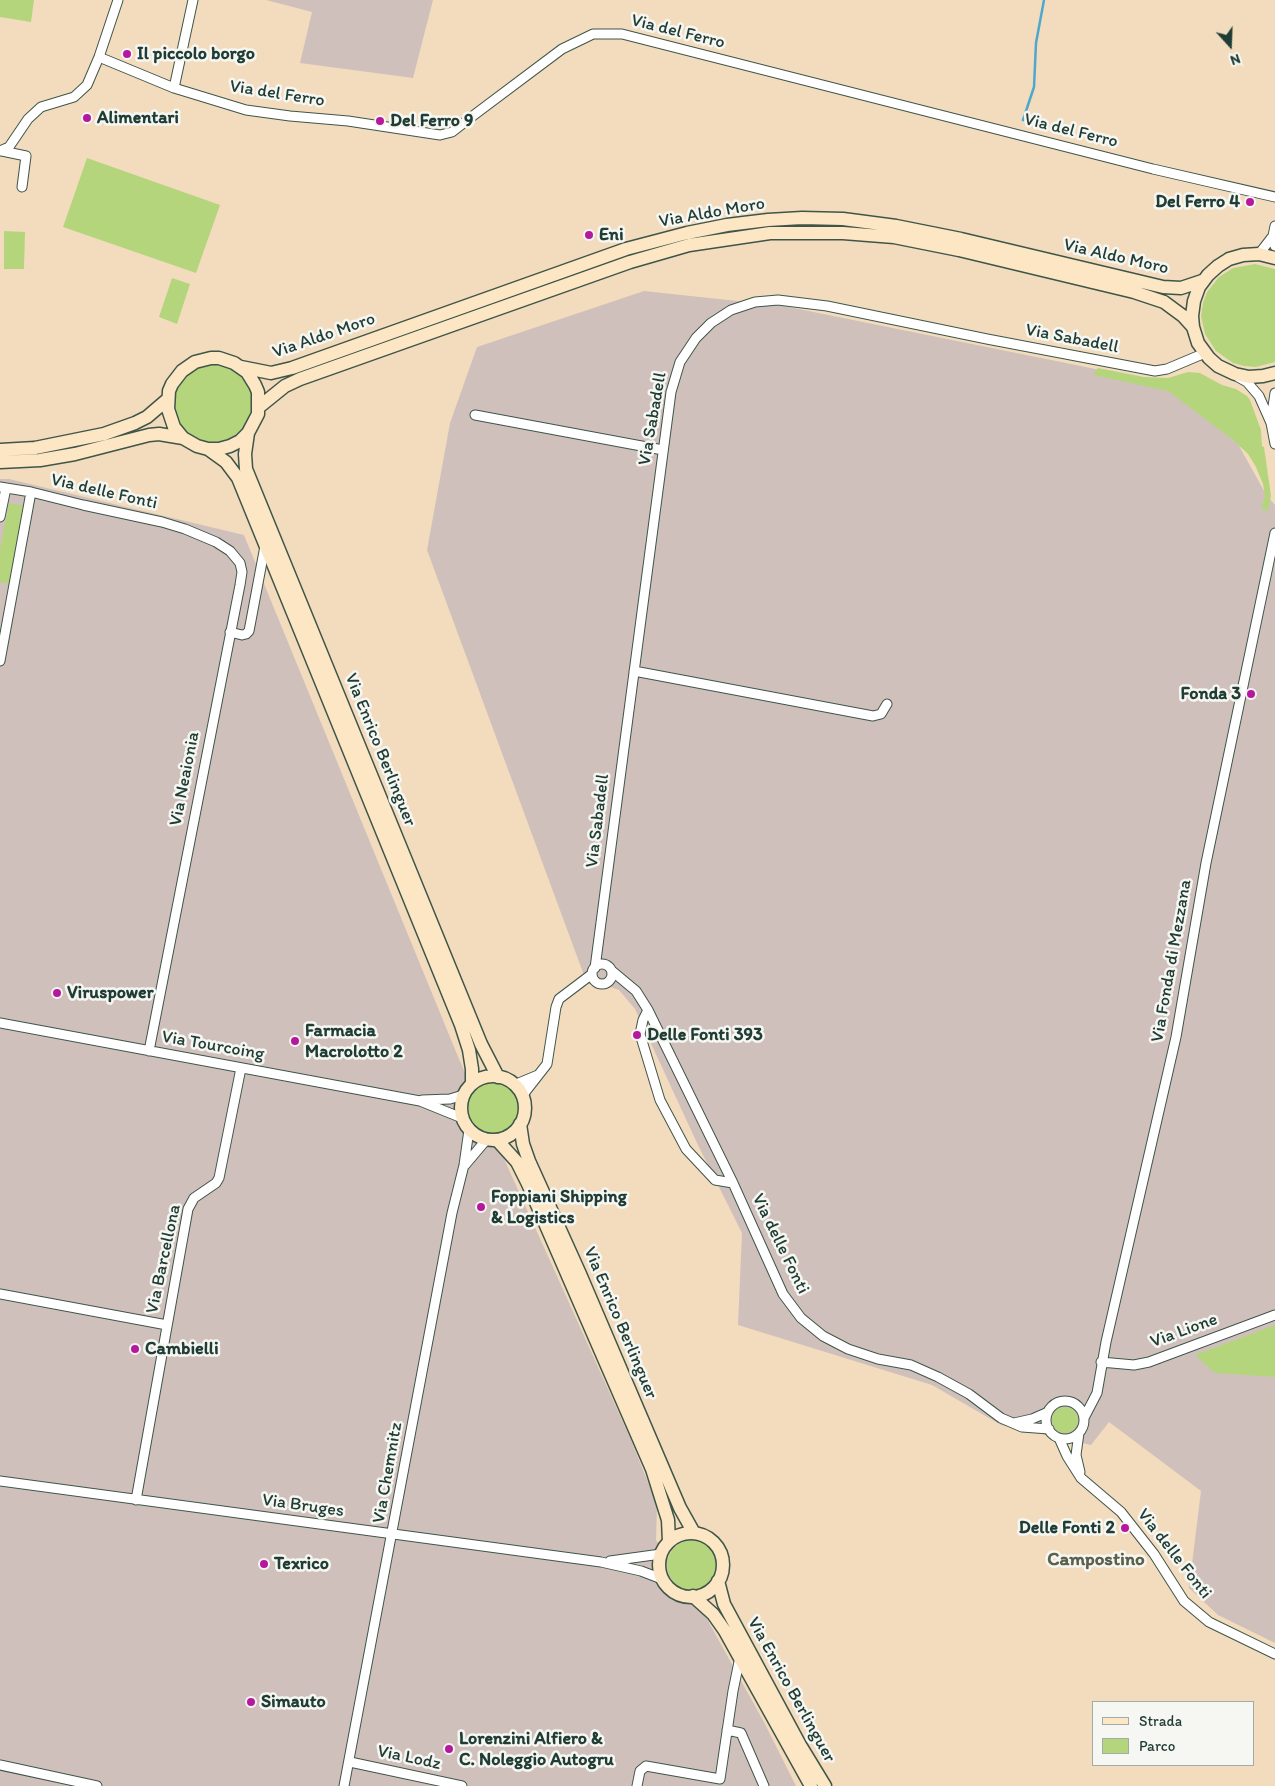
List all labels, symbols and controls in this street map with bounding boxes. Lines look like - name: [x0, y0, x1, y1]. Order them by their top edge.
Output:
- street label: Via del Ferro: [629, 10, 727, 54]
- north arrow: [1205, 20, 1255, 70]
- place label: Il piccolo borgo: [137, 43, 255, 65]
- marker: Il piccolo borgo: [121, 48, 133, 60]
- text: N: [1228, 50, 1243, 69]
- street label: Via del Ferro: [228, 76, 326, 112]
- place label: Alimentari: [97, 107, 179, 129]
- street label: Via del Ferro: [1022, 109, 1120, 153]
- place label: Del Ferro 9: [390, 110, 473, 132]
- marker: Alimentari: [81, 112, 93, 124]
- marker: Del Ferro 9: [374, 115, 386, 127]
- place label: Del Ferro 4: [1155, 191, 1240, 213]
- street label: Via Aldo Moro: [657, 193, 767, 233]
- marker: Del Ferro 4: [1244, 196, 1256, 208]
- place label: Eni: [599, 224, 624, 246]
- marker: Eni: [583, 229, 595, 241]
- street label: Via Aldo Moro: [1061, 234, 1171, 280]
- street label: Via Aldo Moro: [270, 308, 378, 364]
- street label: Via Sabadell: [1024, 319, 1120, 359]
- street label: Via Sabadell: [634, 371, 672, 467]
- street label: Via delle Fonti: [49, 469, 159, 515]
- street label: Via Enrico Berlinguer: [339, 670, 421, 830]
- place label: Fonda 3: [1181, 683, 1241, 705]
- marker: Fonda 3: [1245, 688, 1257, 700]
- street label: Via Neaionia: [165, 730, 205, 828]
- street label: Via Sabadell: [582, 773, 614, 869]
- street label: Via Fonda di Mezzana: [1147, 878, 1197, 1044]
- place label: Viruspower: [67, 982, 153, 1004]
- marker: Viruspower: [51, 987, 63, 999]
- place label: Farmacia Macrolotto 2: [305, 1020, 403, 1062]
- place label: Delle Fonti 393: [647, 1024, 763, 1046]
- street label: Via Tourcoing: [160, 1026, 266, 1066]
- marker: Delle Fonti 393: [631, 1029, 643, 1041]
- marker: Farmacia Macrolotto 2: [289, 1035, 301, 1047]
- place label: Foppiani Shipping & Logistics: [491, 1186, 627, 1228]
- street label: Via delle Fonti: [746, 1190, 814, 1298]
- marker: Foppiani Shipping & Logistics: [475, 1201, 487, 1213]
- street label: Via Barcellona: [142, 1202, 186, 1316]
- street label: Via Enrico Berlinguer: [578, 1244, 662, 1402]
- street label: Via Lione: [1148, 1309, 1220, 1353]
- place label: Cambielli: [145, 1338, 219, 1360]
- marker: Cambielli: [129, 1343, 141, 1355]
- street label: Via Chemnitz: [368, 1421, 408, 1525]
- street label: Via Bruges: [261, 1490, 345, 1522]
- street label: Via delle Fonti: [1132, 1505, 1216, 1603]
- place label: Delle Fonti 2: [1019, 1517, 1115, 1539]
- marker: Delle Fonti 2: [1119, 1522, 1131, 1534]
- district label: Campostino: [1047, 1549, 1145, 1571]
- place label: Texrico: [274, 1553, 329, 1575]
- marker: Texrico: [258, 1558, 270, 1570]
- street label: Via Enrico Berlinguer: [742, 1613, 840, 1767]
- place label: Simauto: [261, 1691, 326, 1713]
- marker: Simauto: [245, 1696, 257, 1708]
- legend: [1092, 1701, 1255, 1766]
- text: Strada: [1139, 1712, 1182, 1730]
- place label: Lorenzini Alfiero & C. Noleggio Autogru: [459, 1728, 614, 1770]
- text: Parco: [1139, 1737, 1175, 1755]
- street label: Via Lodz: [375, 1741, 443, 1775]
- marker: Lorenzini Alfiero & C. Noleggio Autogru: [443, 1743, 455, 1755]

